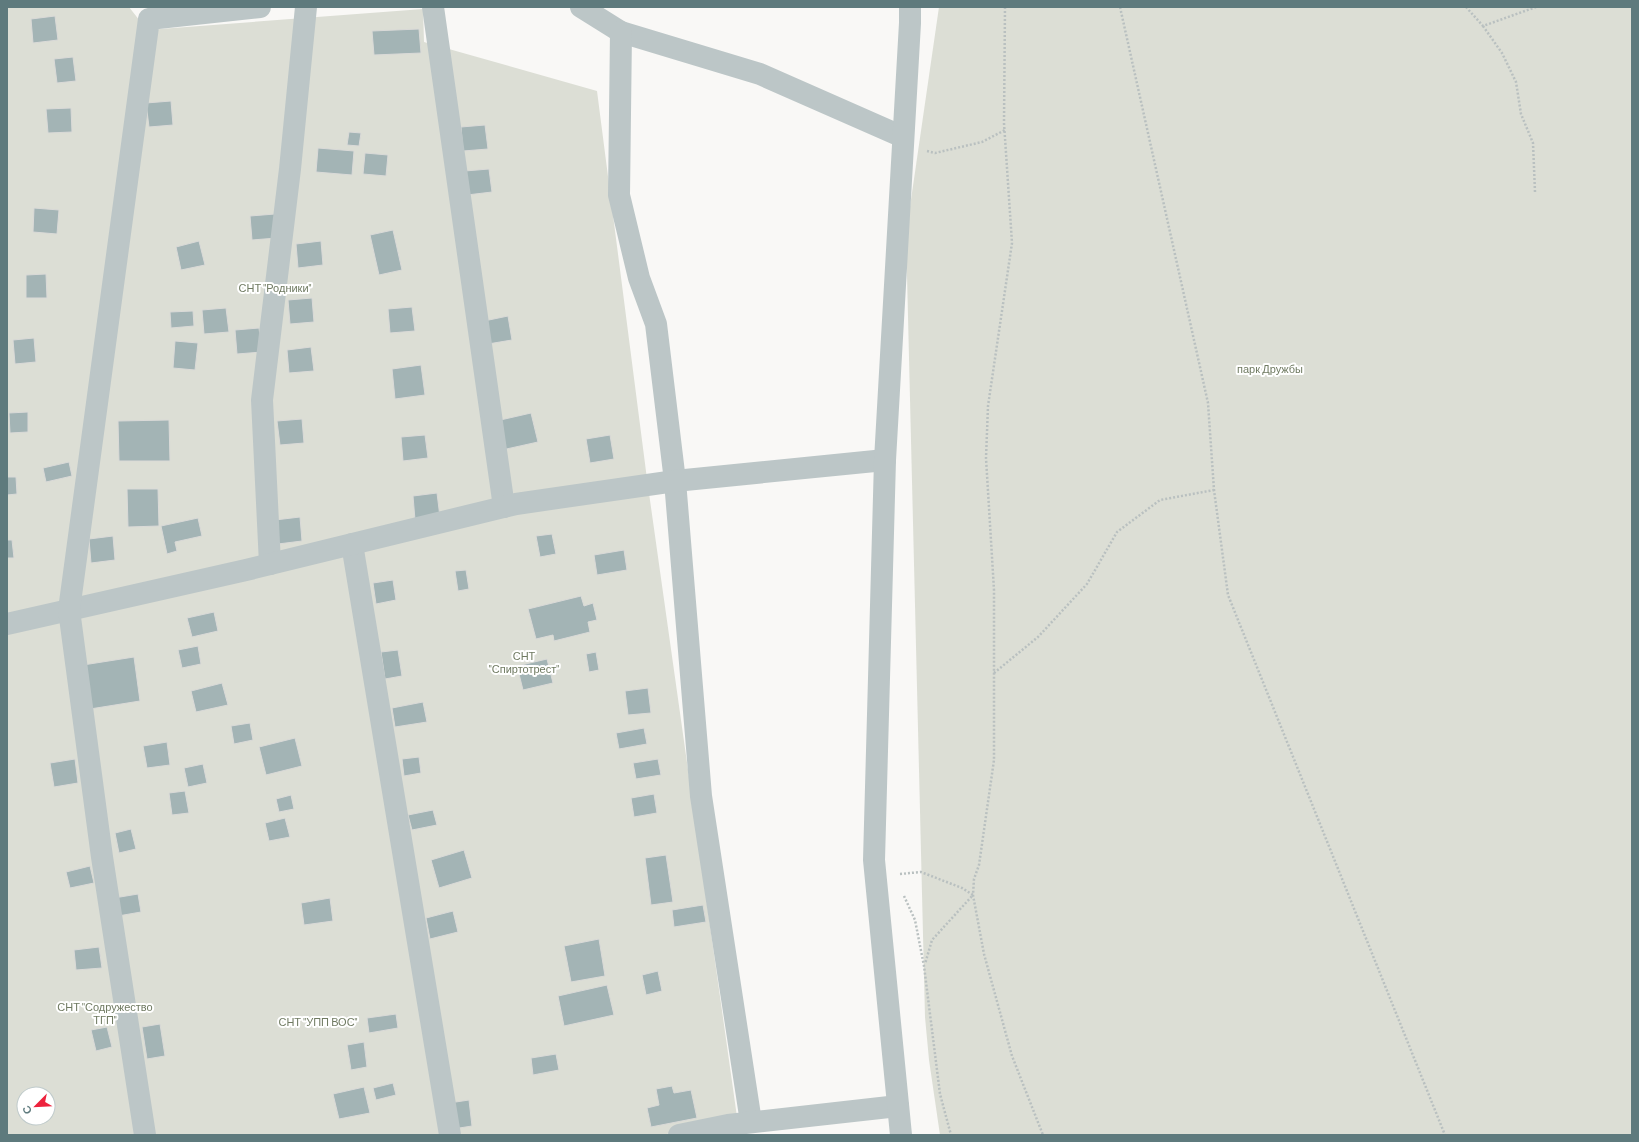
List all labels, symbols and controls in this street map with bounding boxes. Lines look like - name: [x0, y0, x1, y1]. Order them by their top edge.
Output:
- park label: СНТ "Родники": [239, 281, 312, 294]
- park label: парк Дружбы: [1237, 362, 1303, 375]
- park label: СНТ "Спиртотрест": [489, 649, 559, 675]
- park label: СНТ "Содружество ТГП": [57, 1000, 153, 1026]
- park label: СНТ "УПП ВОС": [278, 1015, 358, 1028]
- north arrow: [16, 1086, 56, 1126]
- text: С: [19, 1104, 34, 1117]

